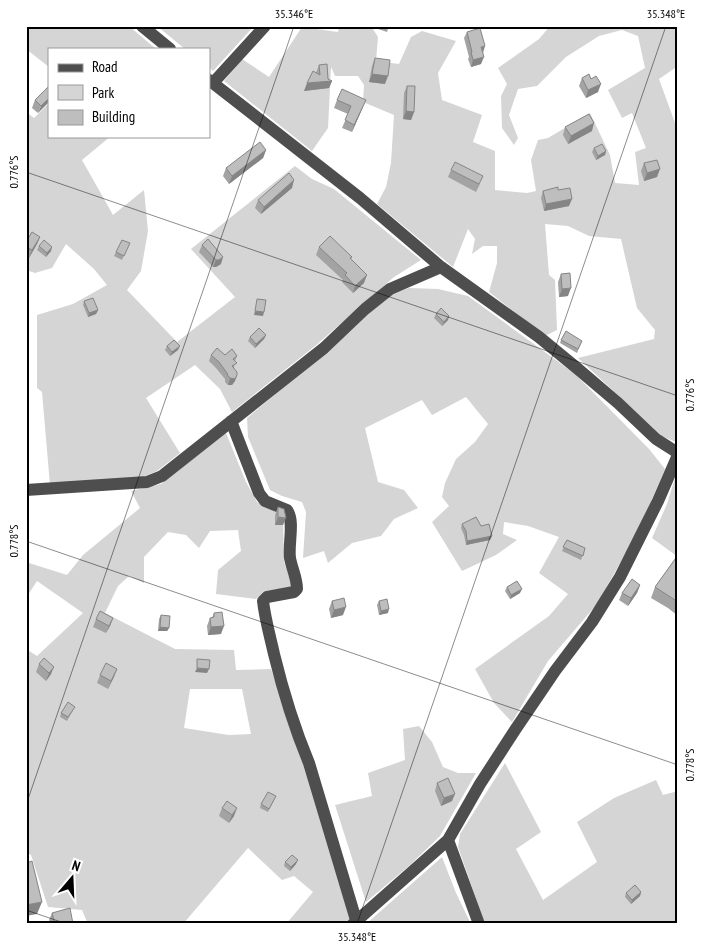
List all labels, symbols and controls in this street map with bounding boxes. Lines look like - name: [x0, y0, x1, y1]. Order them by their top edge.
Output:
- text: 35.346°E: [275, 6, 313, 21]
- text: 35.348°E: [647, 6, 685, 21]
- legend: [48, 48, 210, 138]
- text: Road: [92, 57, 118, 76]
- text: Park: [92, 83, 114, 102]
- text: Building: [92, 107, 135, 126]
- text: 0.776°S: [6, 156, 21, 188]
- text: 0.776°S: [682, 379, 697, 411]
- text: 0.778°S: [6, 525, 21, 557]
- text: 0.778°S: [682, 749, 697, 781]
- north arrow: [48, 852, 98, 902]
- text: N: [70, 856, 83, 875]
- text: 35.348°E: [338, 929, 376, 944]

